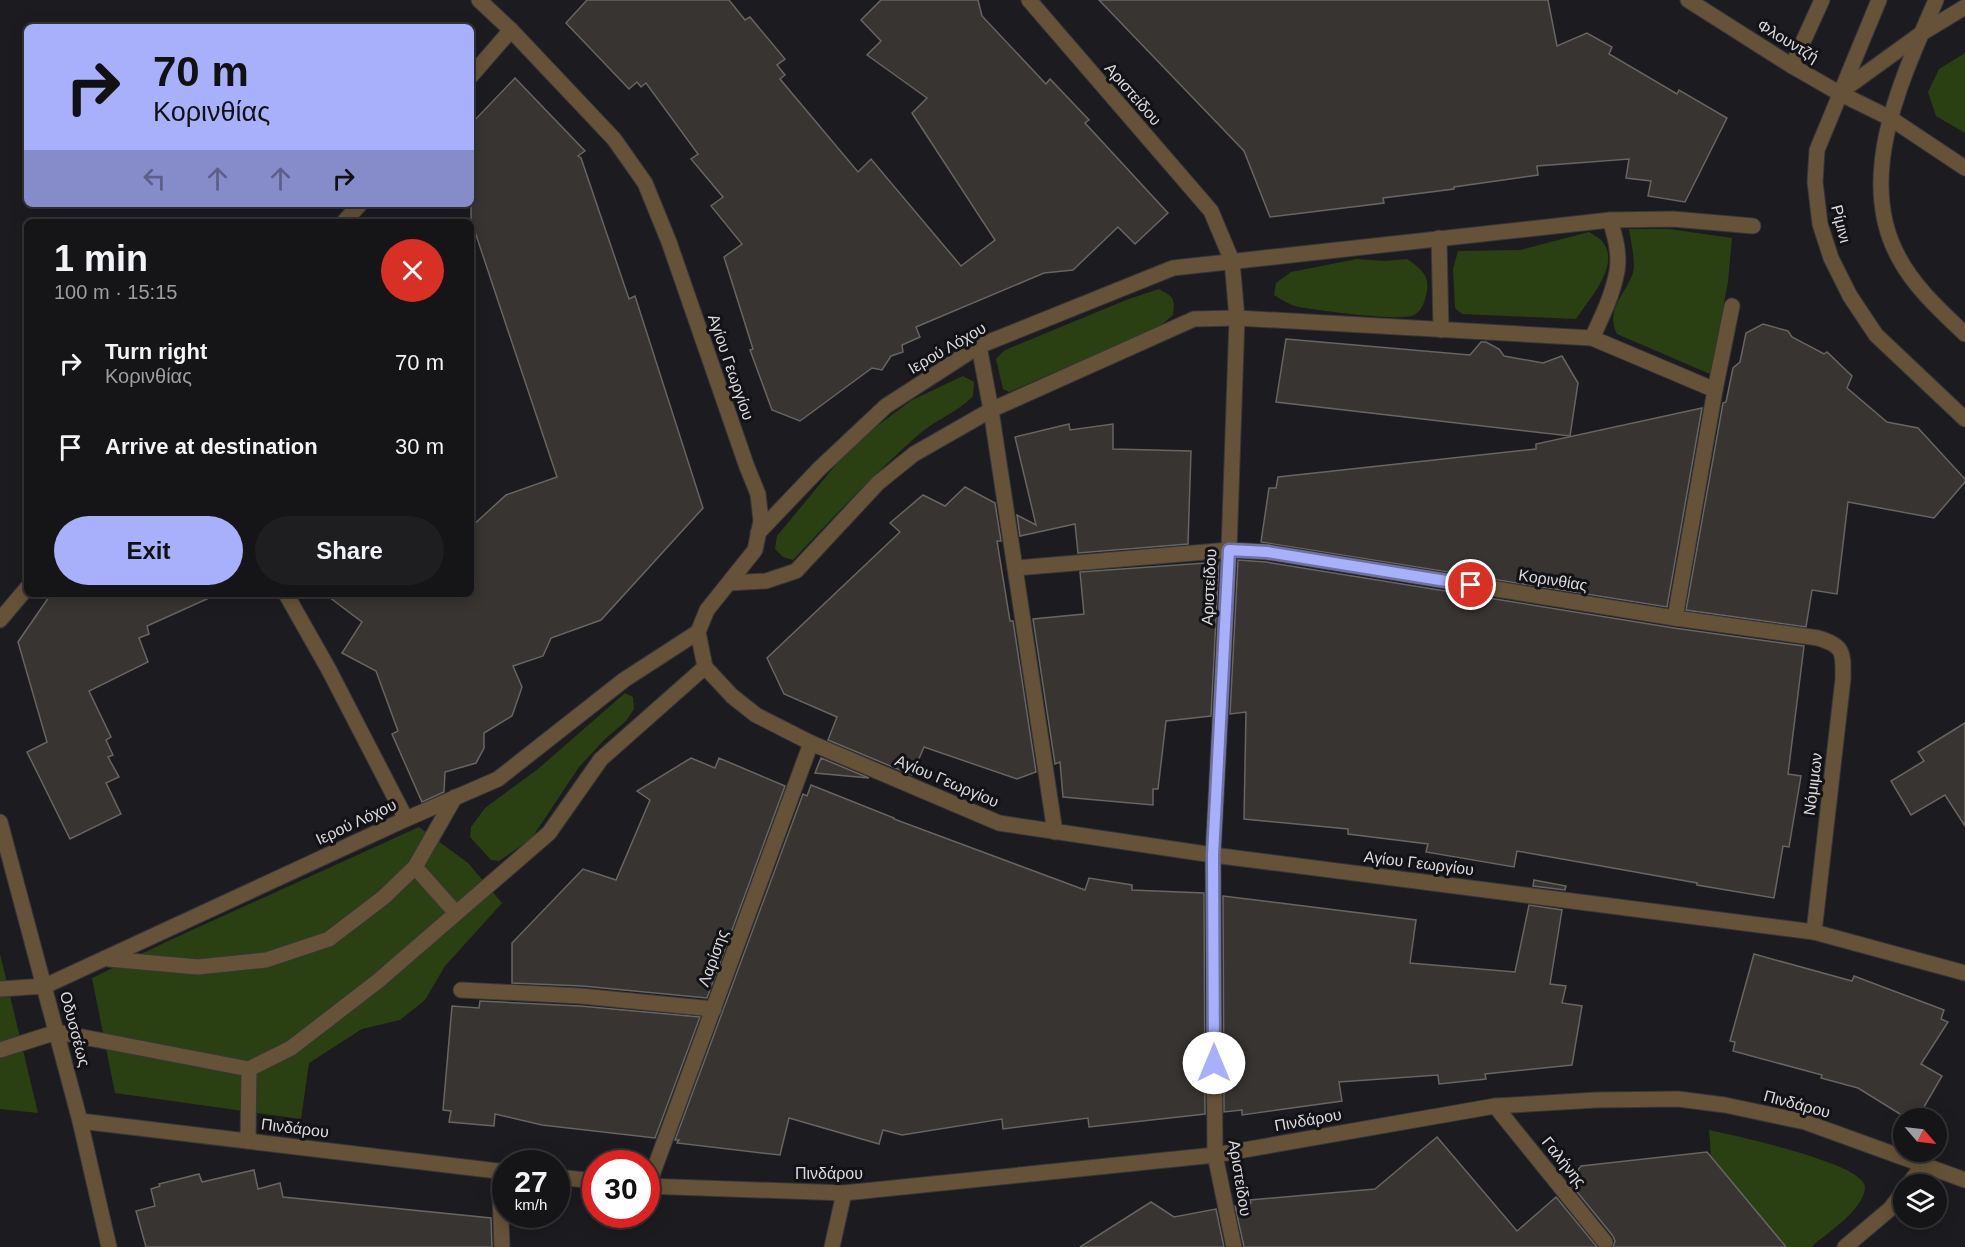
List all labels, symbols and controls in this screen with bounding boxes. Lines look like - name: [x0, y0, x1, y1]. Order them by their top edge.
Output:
- street label: Φλουντζή: [1754, 16, 1821, 67]
- icon: right: [54, 48, 132, 126]
- text: 70 m: [153, 48, 249, 95]
- street label: Αριστείδου: [1101, 59, 1165, 129]
- text: Κορινθίας: [153, 97, 270, 127]
- icon: left: [138, 162, 171, 195]
- icon: ahead: [201, 162, 234, 195]
- icon: ahead: [264, 162, 297, 195]
- icon: right: [327, 162, 360, 195]
- street label: Ρίμινι: [1828, 203, 1854, 245]
- text: 1 min: [54, 238, 148, 279]
- button: close: [381, 239, 444, 302]
- text: 100 m · 15:15: [54, 281, 177, 303]
- street label: Αγίου Γεωργίου: [705, 312, 757, 422]
- street label: Ιερού Λόχου: [905, 319, 989, 377]
- text: Turn right: [105, 339, 207, 364]
- icon: right: [54, 347, 87, 380]
- text: 70 m: [395, 350, 444, 375]
- text: Κορινθίας: [105, 365, 192, 387]
- icon: arrive: [54, 431, 87, 464]
- text: Arrive at destination: [105, 434, 318, 459]
- text: 30 m: [395, 434, 444, 459]
- button: Exit: [54, 516, 243, 585]
- button: Share: [255, 516, 444, 585]
- street label: Αριστείδου: [1199, 548, 1219, 626]
- pin: [1445, 559, 1496, 610]
- street label: Κορινθίας: [1517, 566, 1589, 594]
- icon: arrive: [1454, 568, 1487, 601]
- street label: Αγίου Γεωργίου: [893, 752, 1001, 810]
- street label: Νόμιμων: [1801, 752, 1825, 816]
- street label: Ιερού Λόχου: [313, 796, 399, 848]
- street label: Αγίου Γεωργίου: [1363, 848, 1475, 878]
- street label: Λαρίσης: [695, 927, 731, 989]
- street label: Οδυσσέως: [57, 990, 93, 1069]
- position arrow: [1182, 1031, 1246, 1095]
- street label: Πινδάρου: [1762, 1087, 1832, 1121]
- street label: Πινδάρου: [1273, 1106, 1343, 1134]
- north arrow: [1893, 1108, 1947, 1162]
- map controls: [1893, 1108, 1947, 1228]
- street label: Πινδάρου: [260, 1115, 330, 1141]
- street label: Γαλήνης: [1539, 1134, 1590, 1191]
- street label: Αριστείδου: [1226, 1139, 1254, 1217]
- speed limit sign: 30: [582, 1150, 660, 1228]
- text: 27: [514, 1165, 548, 1198]
- street label: Πινδάρου: [795, 1165, 863, 1182]
- button: layers: [1893, 1174, 1947, 1228]
- text: km/h: [515, 1196, 547, 1213]

